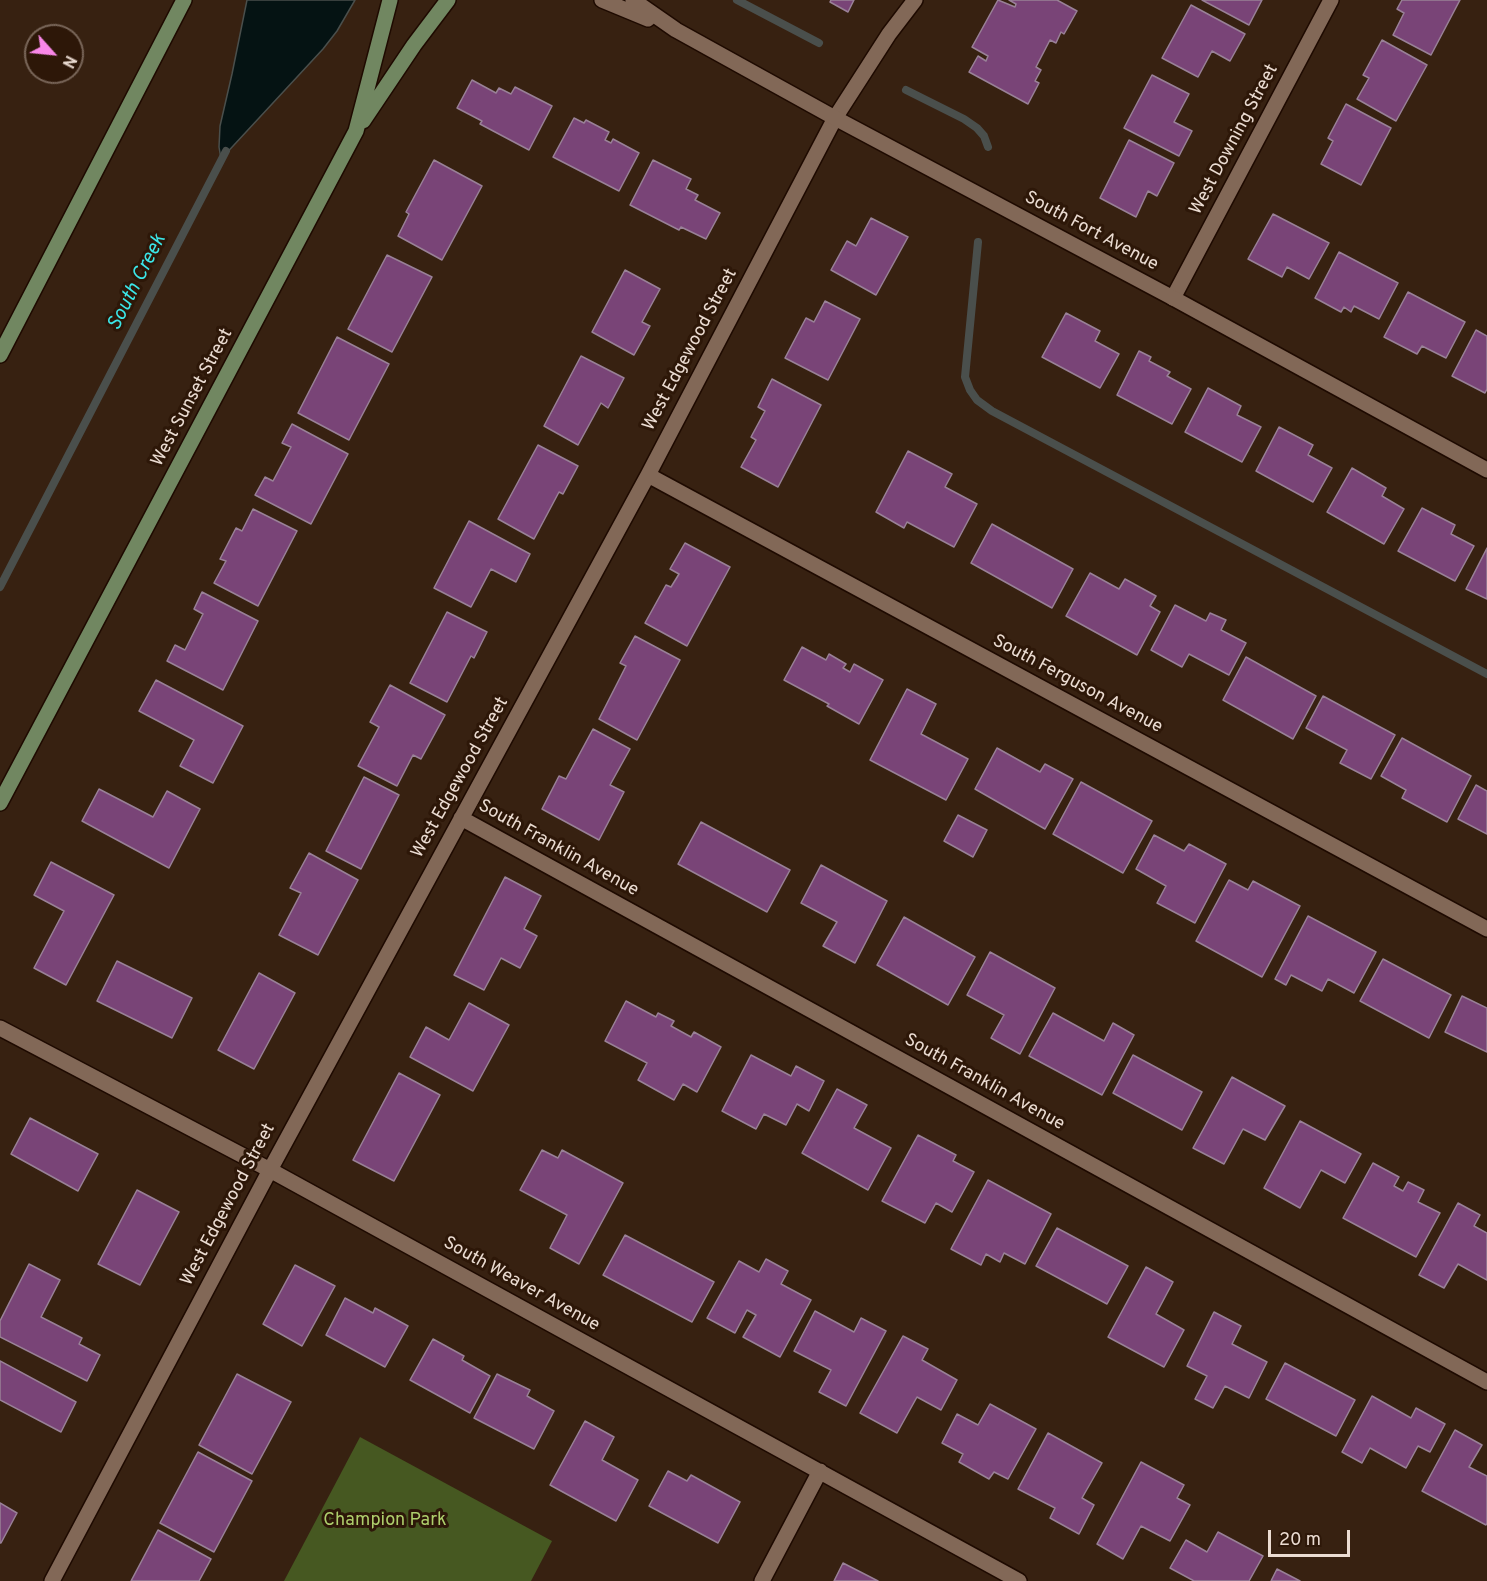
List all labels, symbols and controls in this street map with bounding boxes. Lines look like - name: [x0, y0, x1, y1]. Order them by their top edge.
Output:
- north arrow: [24, 24, 84, 84]
- text: N: [57, 52, 80, 71]
- street label: West Downing Street: [1186, 61, 1284, 219]
- street label: South Fort Avenue: [1020, 188, 1162, 276]
- water label: South Creek: [103, 231, 173, 335]
- street label: West Edgewood Street: [639, 265, 743, 435]
- street label: West Sunset Street: [148, 325, 238, 471]
- street label: South Ferguson Avenue: [988, 631, 1166, 739]
- street label: West Edgewood Street: [408, 694, 514, 862]
- street label: South Franklin Avenue: [474, 796, 642, 902]
- street label: South Franklin Avenue: [900, 1030, 1068, 1136]
- street label: West Edgewood Street: [177, 1120, 281, 1290]
- street label: South Weaver Avenue: [439, 1233, 603, 1337]
- park label: Champion Park: [323, 1510, 447, 1532]
- scale bar: [1271, 1518, 1354, 1556]
- text: 20 m: [1279, 1529, 1321, 1552]

